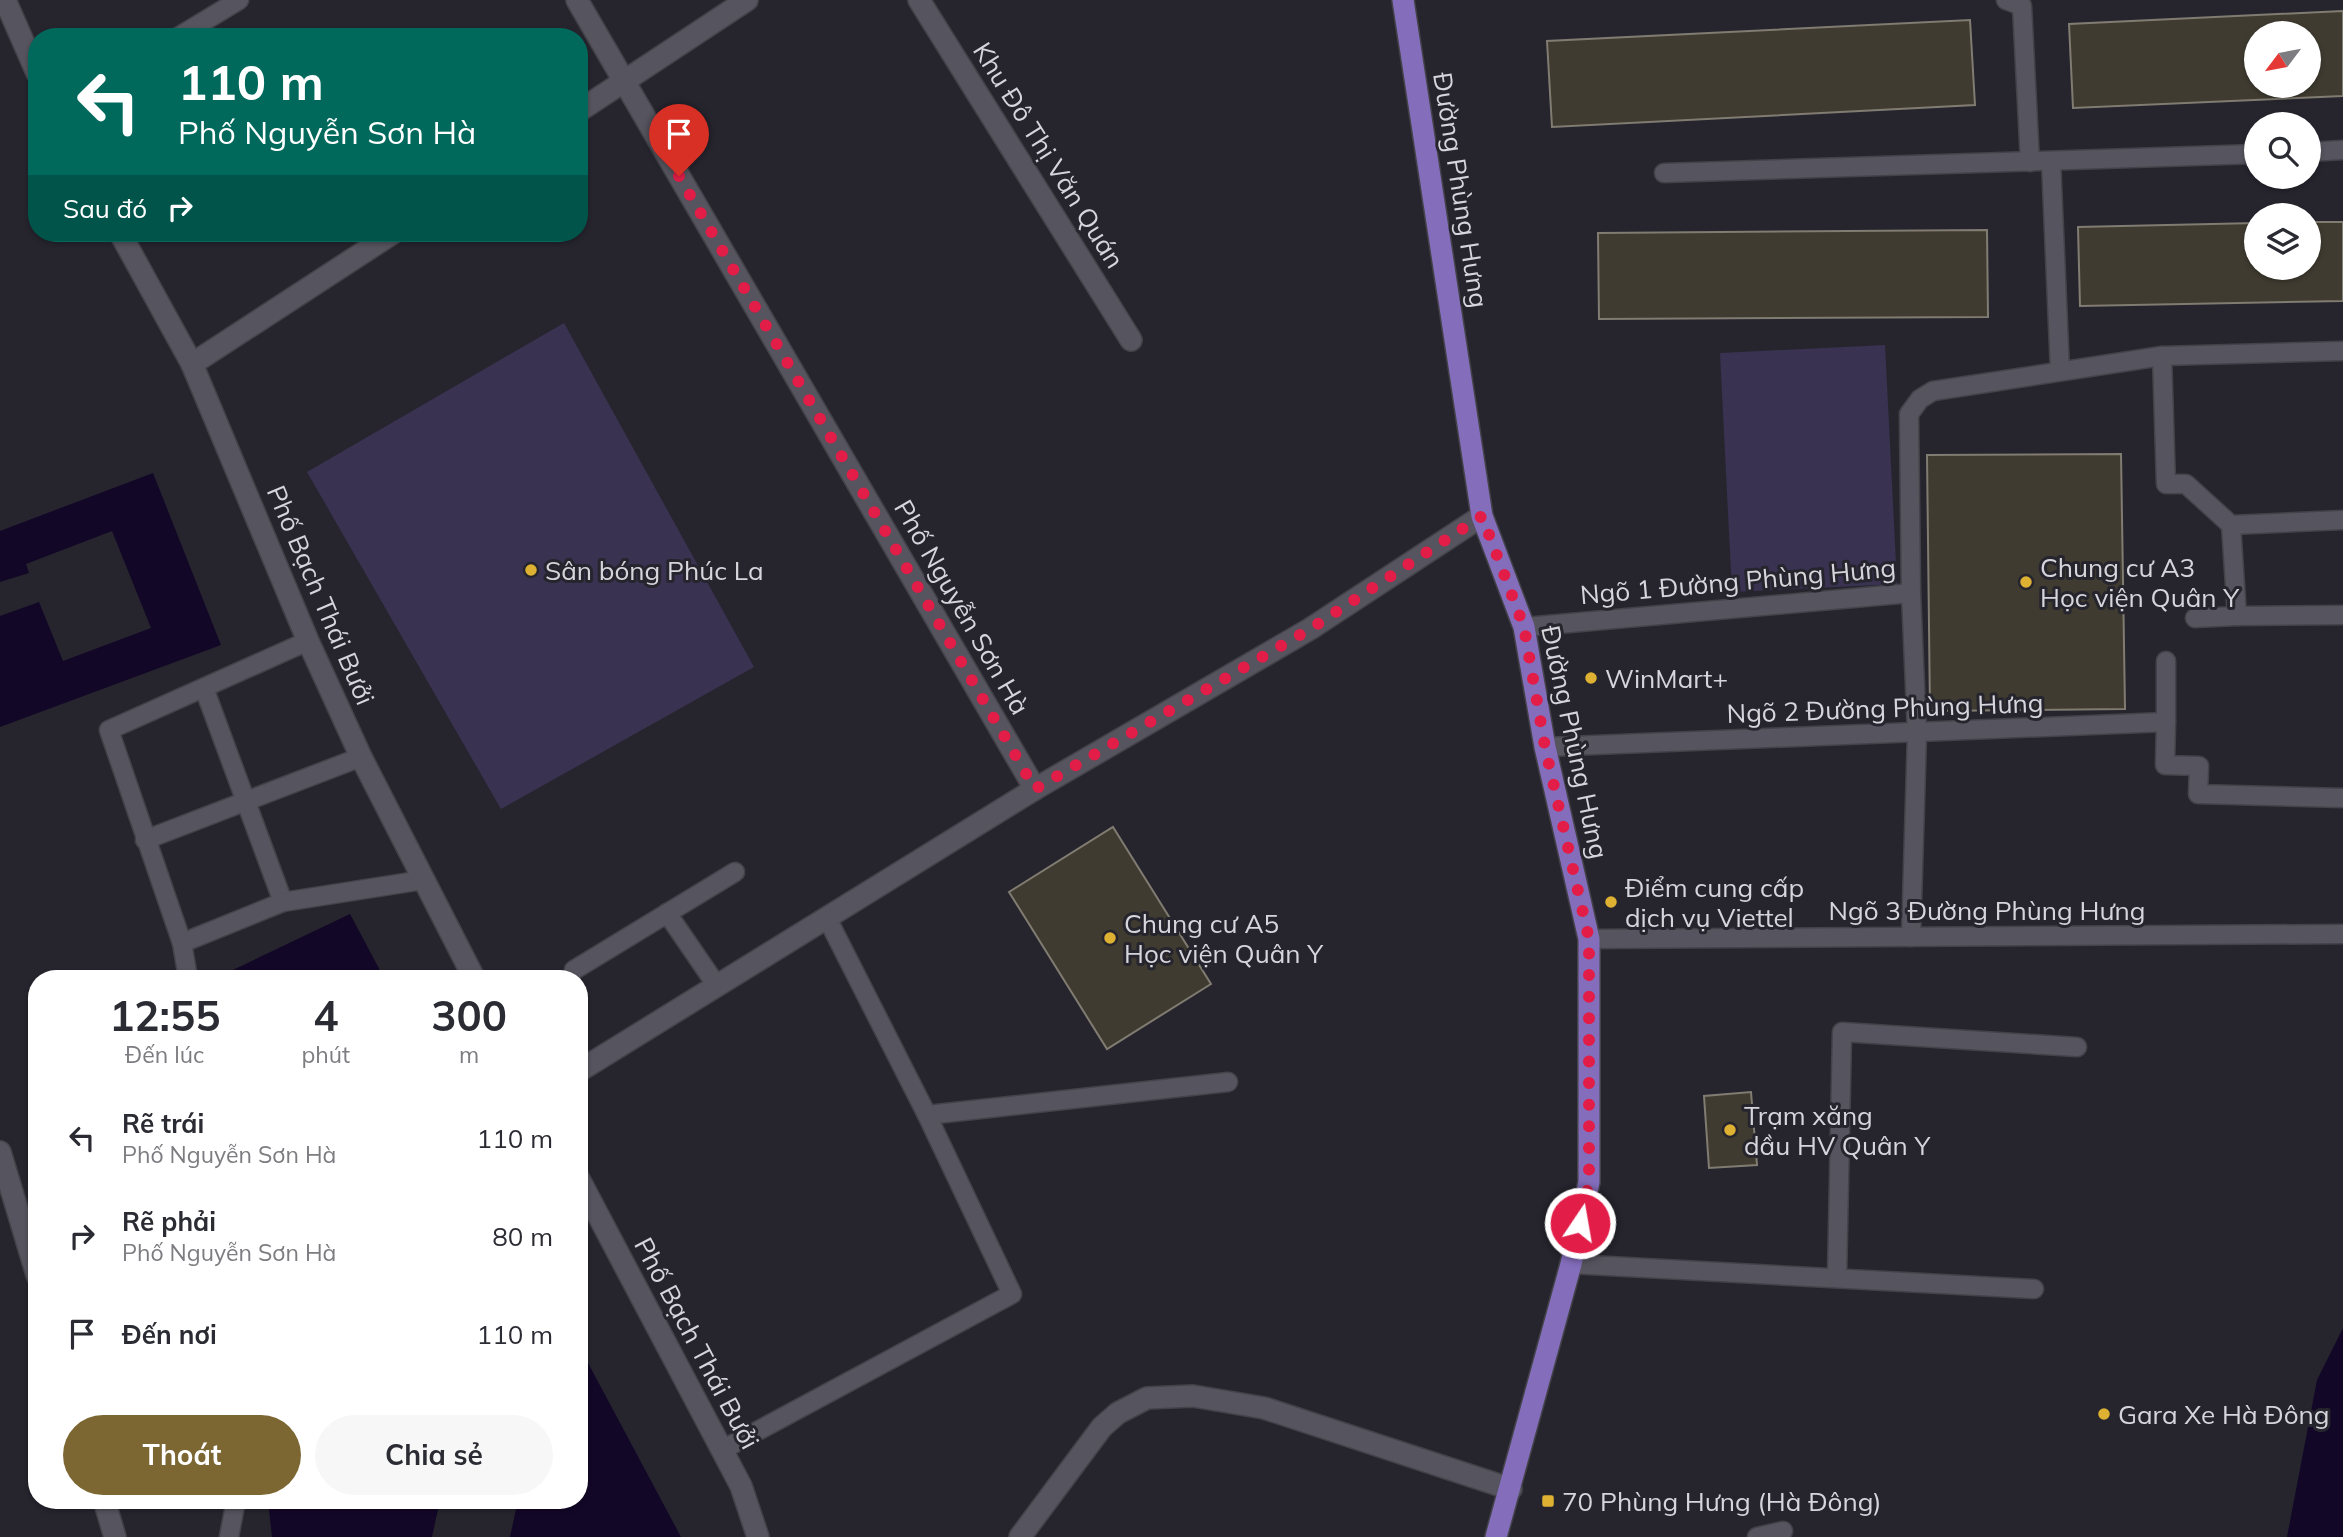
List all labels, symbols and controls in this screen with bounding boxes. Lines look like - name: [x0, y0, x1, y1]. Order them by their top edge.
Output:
- north arrow: [2244, 21, 2320, 98]
- map controls: [2244, 21, 2321, 280]
- street label: Khu Đô Thị Văn Quán: [966, 36, 1132, 274]
- text: 110 m: [178, 51, 324, 112]
- icon: left: [63, 56, 154, 147]
- street label: Đường Phùng Hưng: [1426, 70, 1496, 310]
- pin: [649, 104, 709, 176]
- text: Phố Nguyễn Sơn Hà: [178, 112, 476, 152]
- button: search: [2244, 112, 2321, 189]
- icon: arrive: [660, 115, 698, 153]
- icon: right: [161, 189, 199, 227]
- text: Sau đó: [63, 192, 147, 225]
- button: layers: [2244, 203, 2321, 280]
- street label: Phố Bạch Thái Bưởi: [260, 480, 382, 710]
- street label: Phố Nguyễn Sơn Hà: [887, 494, 1037, 720]
- street label: Ngõ 1 Đường Phùng Hưng: [1579, 551, 1897, 611]
- place label: Chung cư A3 Học viện Quân Y: [2040, 551, 2240, 614]
- place label: Sân bóng Phúc La: [545, 554, 764, 587]
- marker: Sân bóng Phúc La: [523, 562, 539, 578]
- marker: Chung cư A3 Học viện Quân Y: [2018, 574, 2034, 590]
- street label: Đường Phùng Hưng: [1534, 622, 1616, 862]
- place label: WinMart+: [1605, 662, 1728, 695]
- marker: WinMart+: [1583, 670, 1599, 686]
- street label: Ngõ 2 Đường Phùng Hưng: [1726, 686, 2044, 730]
- place label: Điểm cung cấp dịch vụ Viettel: [1625, 871, 1804, 934]
- marker: Điểm cung cấp dịch vụ Viettel: [1603, 894, 1619, 910]
- street label: Ngõ 3 Đường Phùng Hưng: [1829, 894, 2145, 927]
- place label: Chung cư A5 Học viện Quân Y: [1124, 907, 1324, 970]
- marker: Chung cư A5 Học viện Quân Y: [1102, 930, 1118, 946]
- text: 12:55: [109, 989, 220, 1042]
- text: 4: [313, 989, 338, 1042]
- text: 300: [431, 989, 507, 1042]
- text: Đến lúc: [125, 1040, 204, 1069]
- text: phút: [302, 1040, 350, 1069]
- text: m: [459, 1040, 479, 1069]
- place label: Trạm xăng dầu HV Quân Y: [1744, 1099, 1932, 1162]
- text: Rẽ trái: [122, 1107, 204, 1140]
- icon: left: [63, 1119, 101, 1157]
- text: 110 m: [477, 1122, 553, 1155]
- marker: Trạm xăng dầu HV Quân Y: [1722, 1122, 1738, 1138]
- text: Phố Nguyễn Sơn Hà: [122, 1140, 336, 1169]
- position arrow: [1543, 1186, 1617, 1260]
- text: Rẽ phải: [122, 1205, 216, 1238]
- icon: right: [63, 1217, 101, 1255]
- text: 80 m: [492, 1220, 553, 1253]
- street label: Phố Bạch Thái Bưởi: [627, 1231, 767, 1455]
- text: Phố Nguyễn Sơn Hà: [122, 1238, 336, 1267]
- icon: arrive: [63, 1315, 101, 1353]
- text: Đến nơi: [122, 1318, 217, 1351]
- text: 110 m: [477, 1318, 553, 1351]
- place label: Gara Xe Hà Đông: [2118, 1398, 2330, 1431]
- marker: Gara Xe Hà Đông: [2096, 1406, 2112, 1422]
- button: Thoát: [63, 1415, 301, 1495]
- button: Chia sẻ: [315, 1415, 553, 1495]
- place label: 70 Phùng Hưng (Hà Đông): [1562, 1485, 1882, 1518]
- marker: 70 Phùng Hưng (Hà Đông): [1540, 1493, 1556, 1509]

